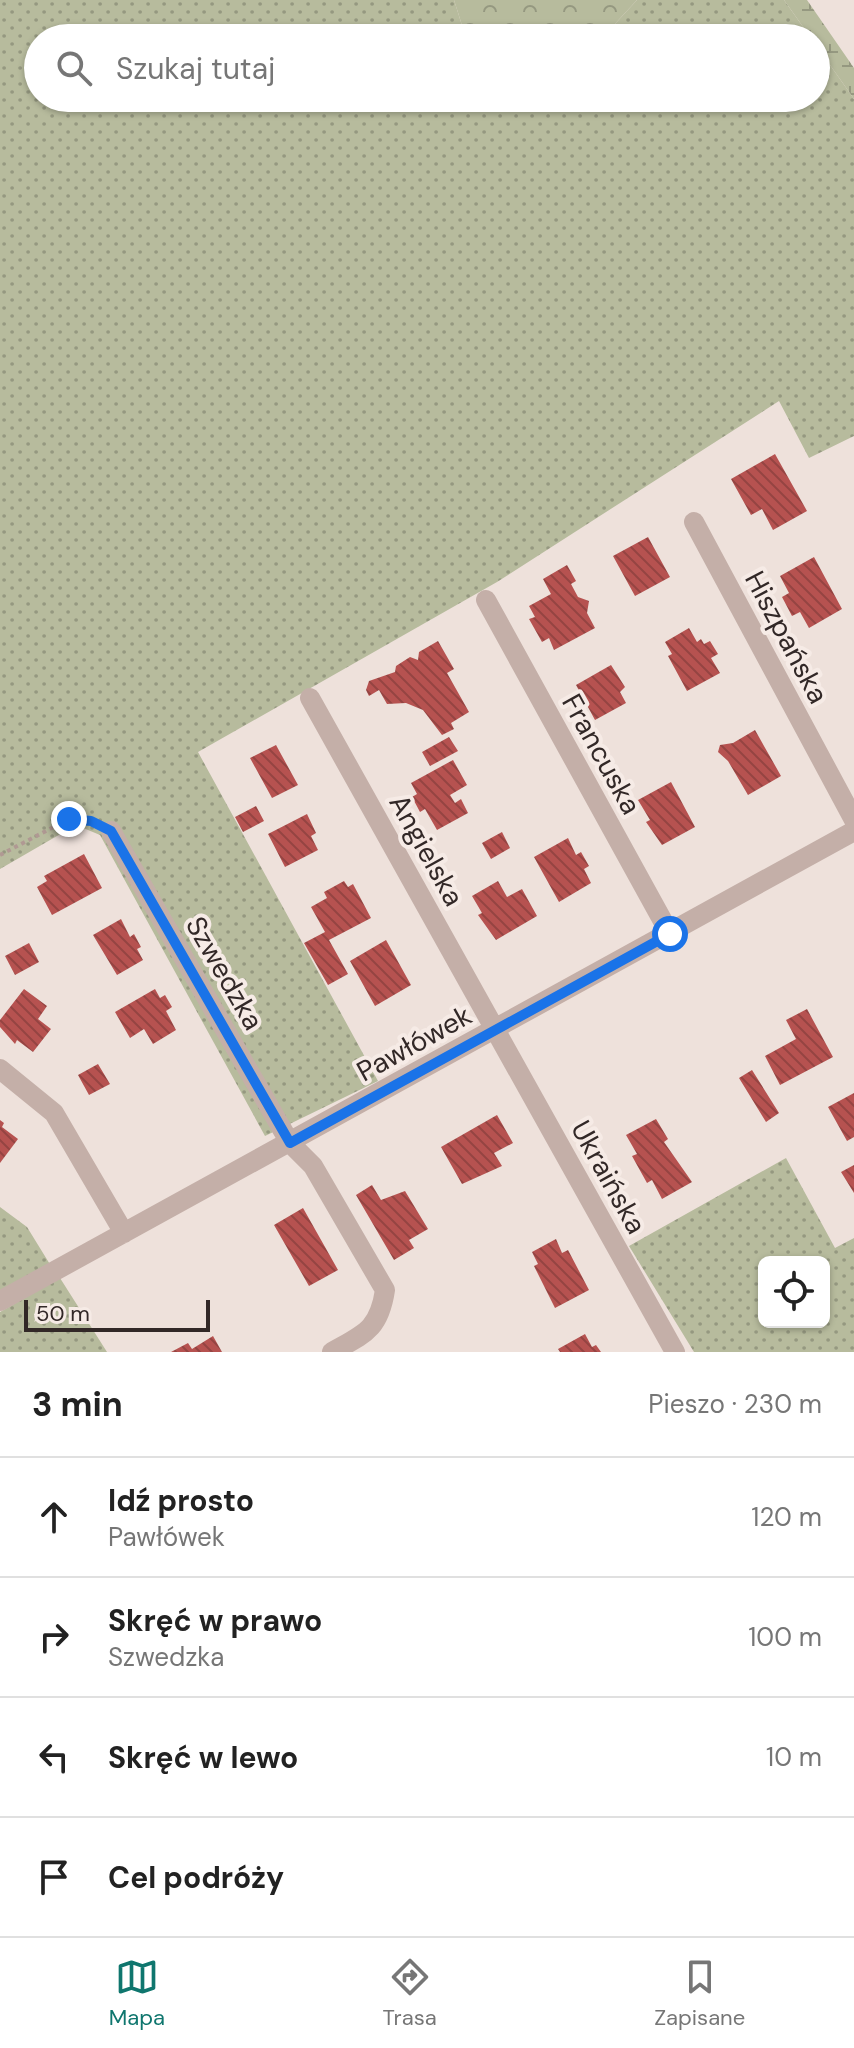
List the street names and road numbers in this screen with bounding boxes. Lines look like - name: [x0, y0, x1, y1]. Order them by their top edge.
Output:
- street label: Hiszpańska: [736, 565, 837, 710]
- street label: Francuska: [553, 688, 650, 821]
- street label: Angielska: [381, 788, 472, 913]
- street label: Szwedzka: [177, 910, 272, 1037]
- street label: Pawłówek: [350, 997, 478, 1090]
- street label: Ukraińska: [562, 1114, 655, 1240]

